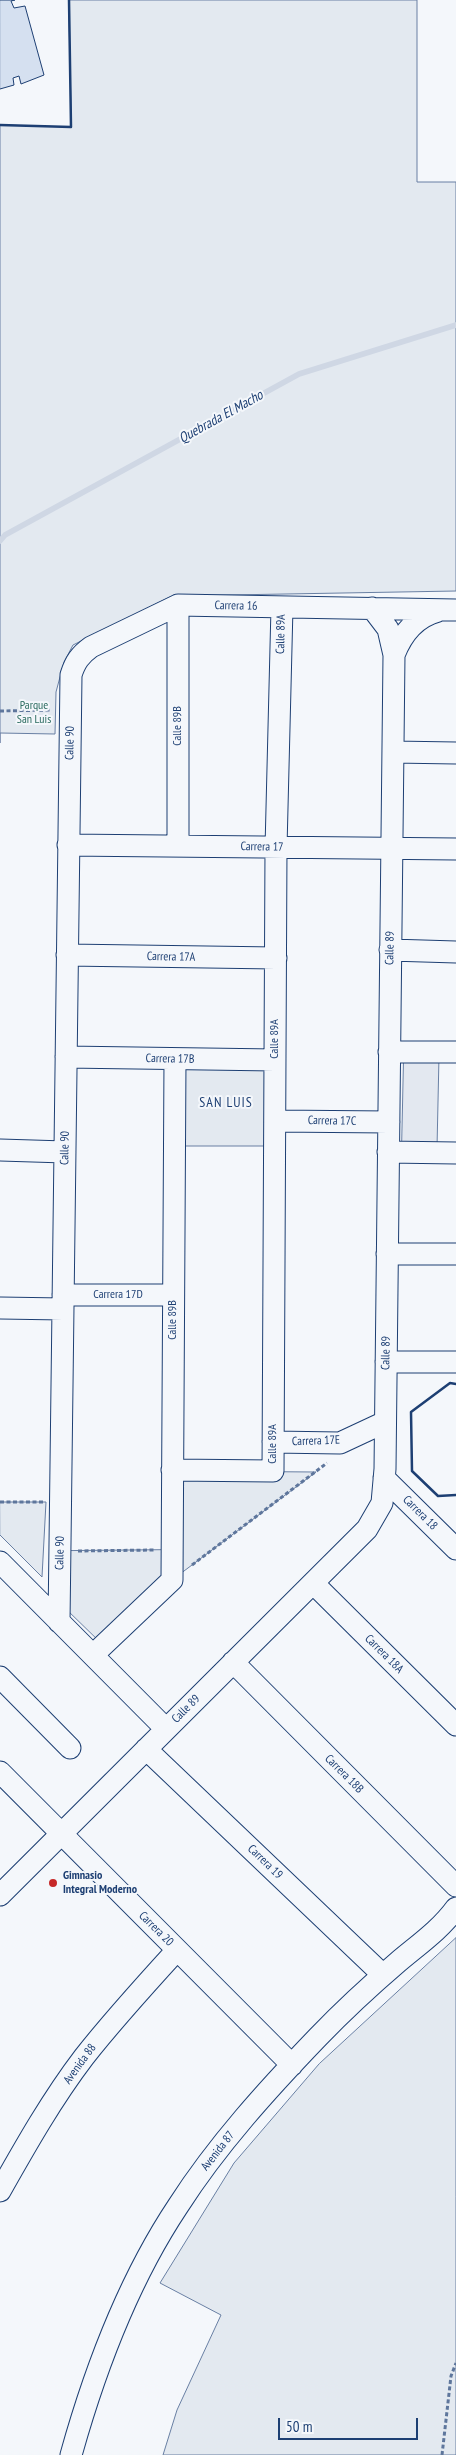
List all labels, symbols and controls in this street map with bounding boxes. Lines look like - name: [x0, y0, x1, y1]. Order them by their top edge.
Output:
- water label: Quebrada El Macho: [176, 387, 266, 447]
- street label: Carrera 16: [214, 598, 258, 614]
- street label: Calle 89A: [273, 614, 289, 654]
- park label: Parque San Luis: [17, 699, 51, 727]
- street label: Calle 89B: [171, 706, 185, 746]
- street label: Calle 90: [63, 726, 77, 760]
- street label: Carrera 17: [240, 839, 284, 855]
- street label: Calle 89: [383, 931, 397, 965]
- street label: Carrera 17A: [147, 949, 195, 965]
- street label: Calle 89A: [268, 1019, 282, 1059]
- street label: Carrera 17B: [146, 1051, 194, 1067]
- district label: SAN LUIS: [198, 1095, 254, 1111]
- street label: Carrera 17C: [308, 1113, 356, 1129]
- street label: Calle 90: [58, 1131, 72, 1165]
- street label: Carrera 17D: [93, 1288, 143, 1302]
- street label: Calle 89B: [166, 1300, 180, 1340]
- street label: Calle 89: [379, 1336, 393, 1370]
- street label: Calle 89A: [266, 1424, 280, 1464]
- street label: Carrera 17E: [292, 1433, 340, 1449]
- street label: Carrera 18: [400, 1493, 440, 1533]
- street label: Calle 90: [53, 1536, 67, 1570]
- street label: Carrera 18A: [362, 1632, 406, 1676]
- street label: Calle 89: [169, 1692, 203, 1726]
- street label: Carrera 18B: [322, 1752, 366, 1796]
- street label: Carrera 19: [244, 1842, 286, 1882]
- place label: Gimnasio Integral Moderno: [63, 1869, 137, 1897]
- marker: Gimnasio Integral Moderno: [47, 1877, 59, 1889]
- street label: Carrera 20: [136, 1909, 176, 1949]
- street label: Avenida 88: [61, 2041, 99, 2087]
- street label: Avenida 87: [198, 2128, 238, 2174]
- scale bar: [281, 2408, 421, 2440]
- text: 50 m: [286, 2417, 312, 2436]

